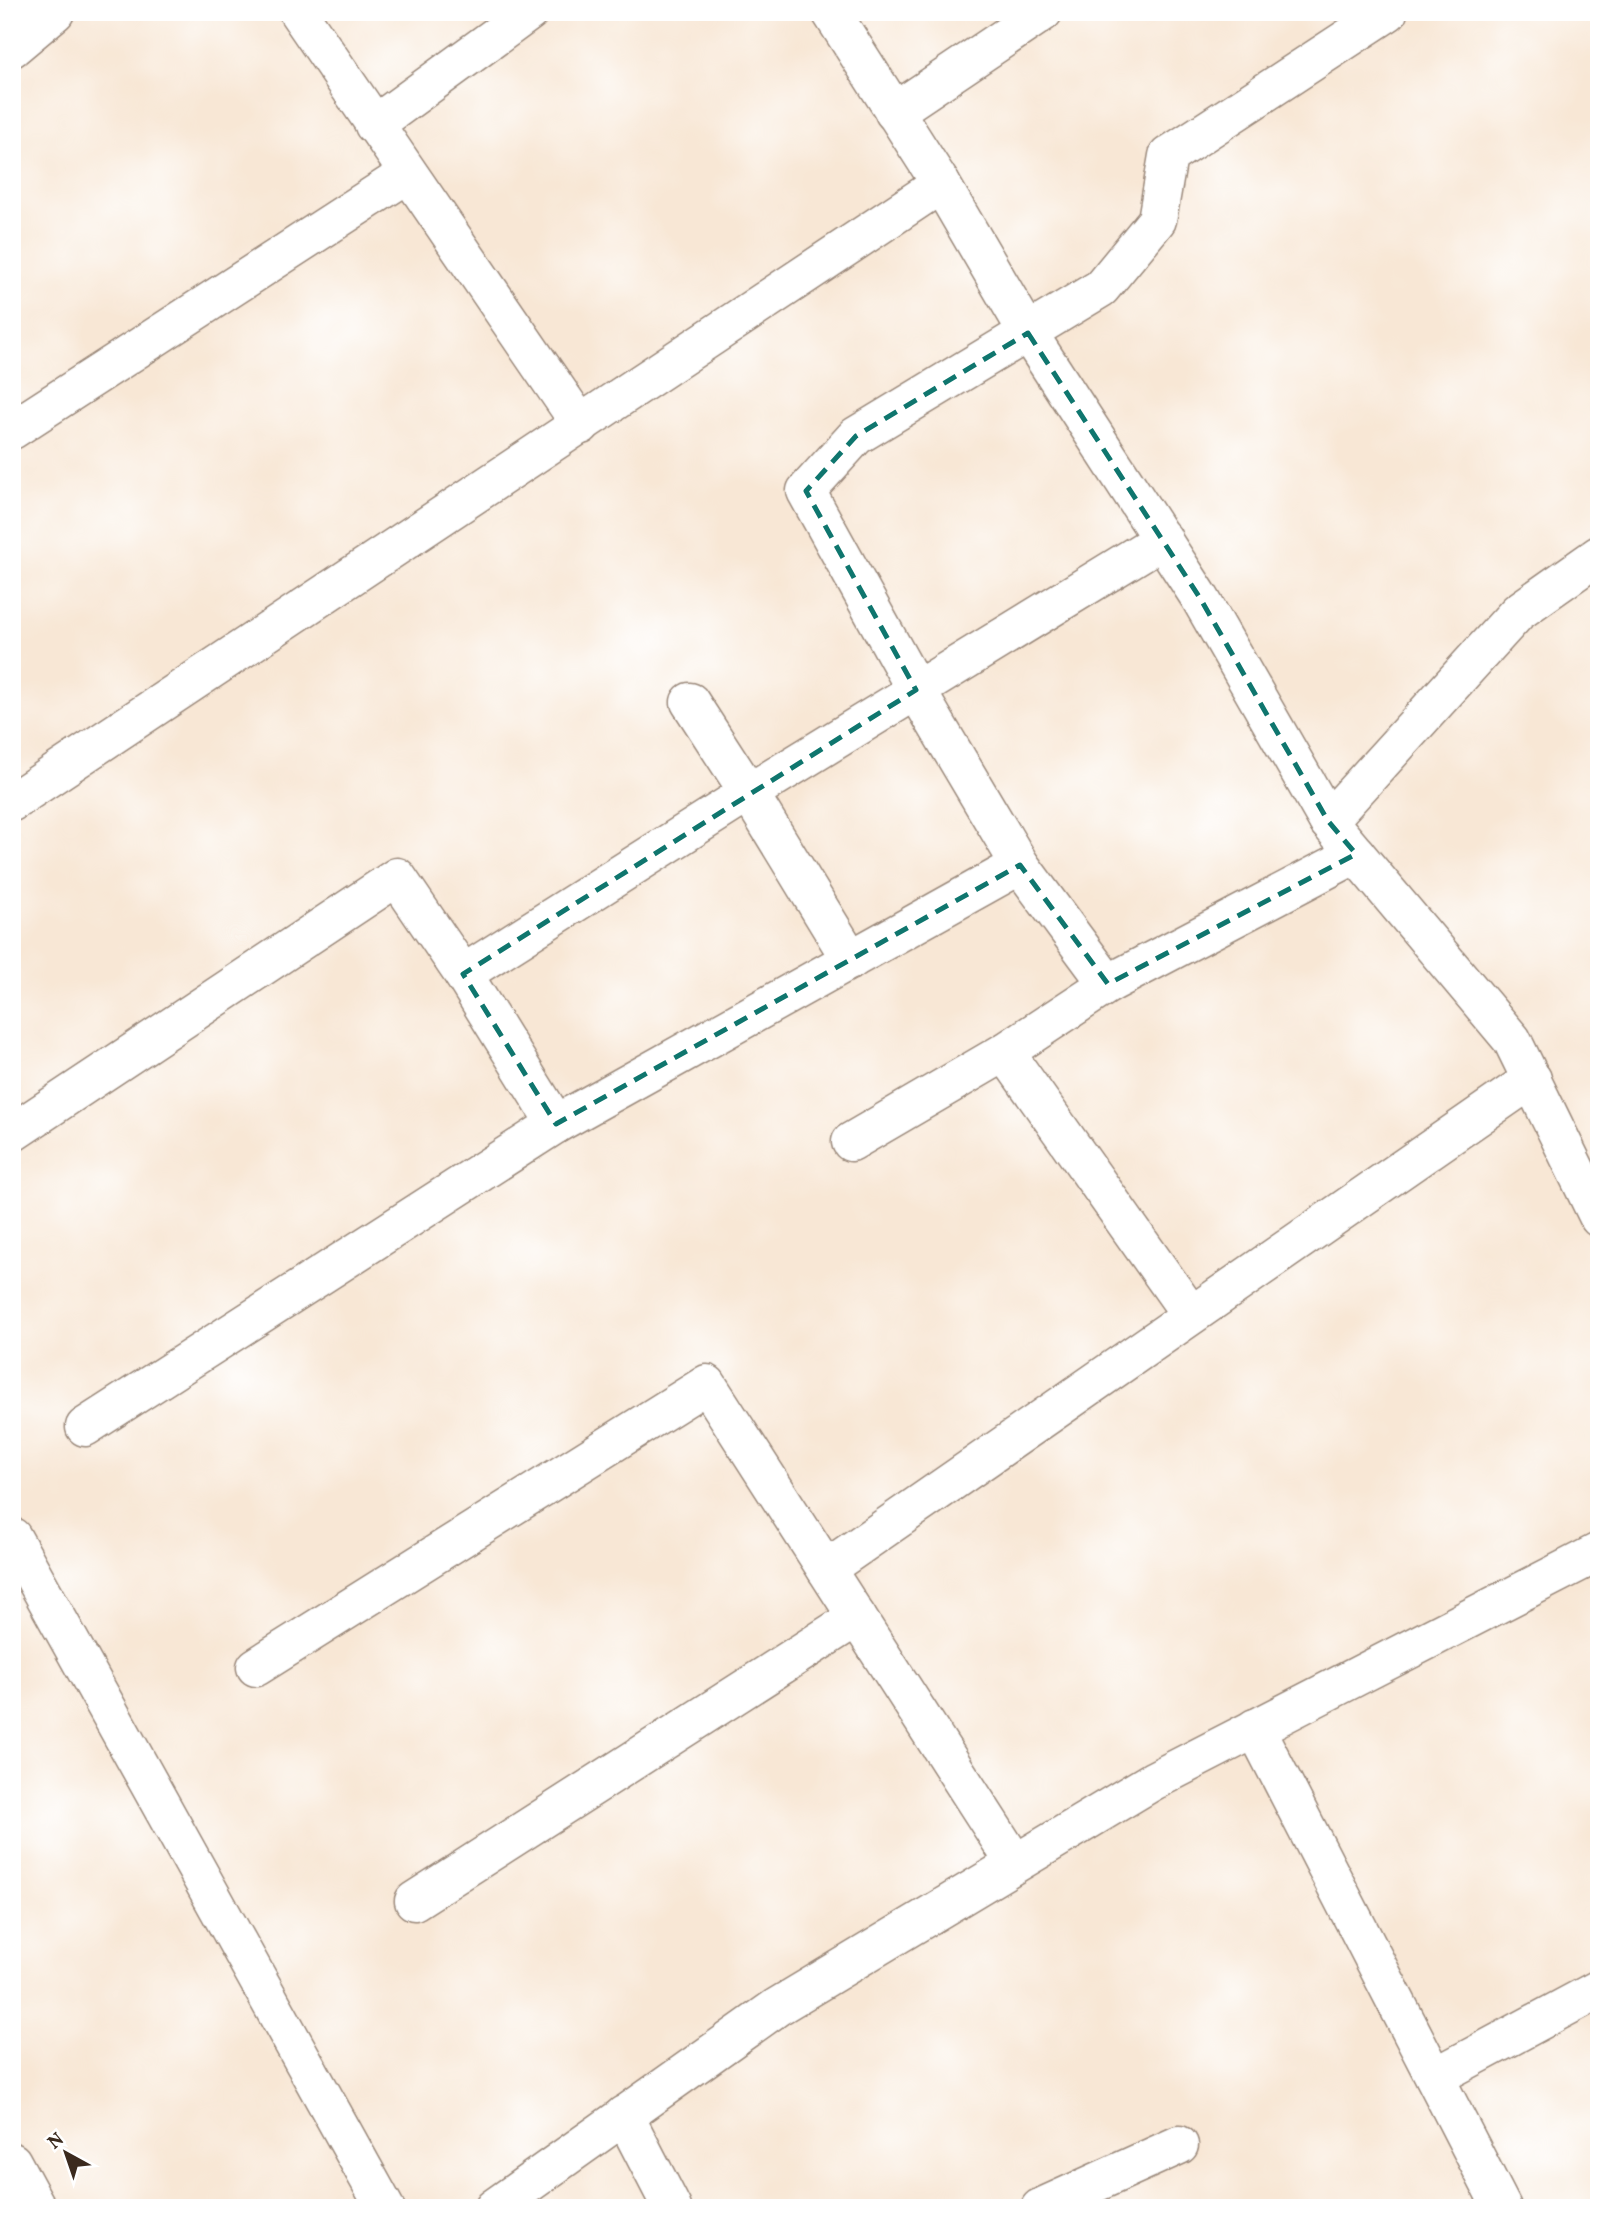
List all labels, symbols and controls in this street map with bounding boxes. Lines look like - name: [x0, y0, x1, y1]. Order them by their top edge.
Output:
- north arrow: [32, 2118, 102, 2188]
- text: N: [43, 2127, 70, 2156]

